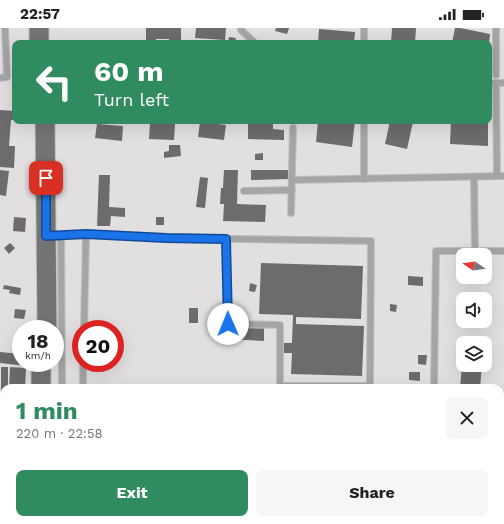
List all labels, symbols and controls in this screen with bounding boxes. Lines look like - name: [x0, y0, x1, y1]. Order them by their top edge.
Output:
- text: 22:57: [20, 5, 60, 23]
- text: 60 m: [94, 55, 164, 88]
- icon: left: [28, 56, 80, 108]
- text: Turn left: [94, 89, 169, 110]
- pin: [29, 161, 63, 195]
- icon: arrive: [35, 167, 57, 189]
- north arrow: [456, 248, 492, 284]
- map controls: [456, 248, 492, 372]
- button: sound: [456, 292, 492, 328]
- position arrow: [207, 303, 249, 345]
- speed limit sign: 20: [72, 320, 124, 372]
- text: 18: [27, 329, 49, 353]
- button: layers: [456, 336, 492, 372]
- text: km/h: [25, 350, 51, 361]
- text: 1 min: [16, 397, 78, 425]
- button: close: [446, 397, 488, 439]
- text: 220 m · 22:58: [16, 426, 102, 441]
- button: Exit: [16, 470, 248, 516]
- button: Share: [256, 470, 488, 516]

